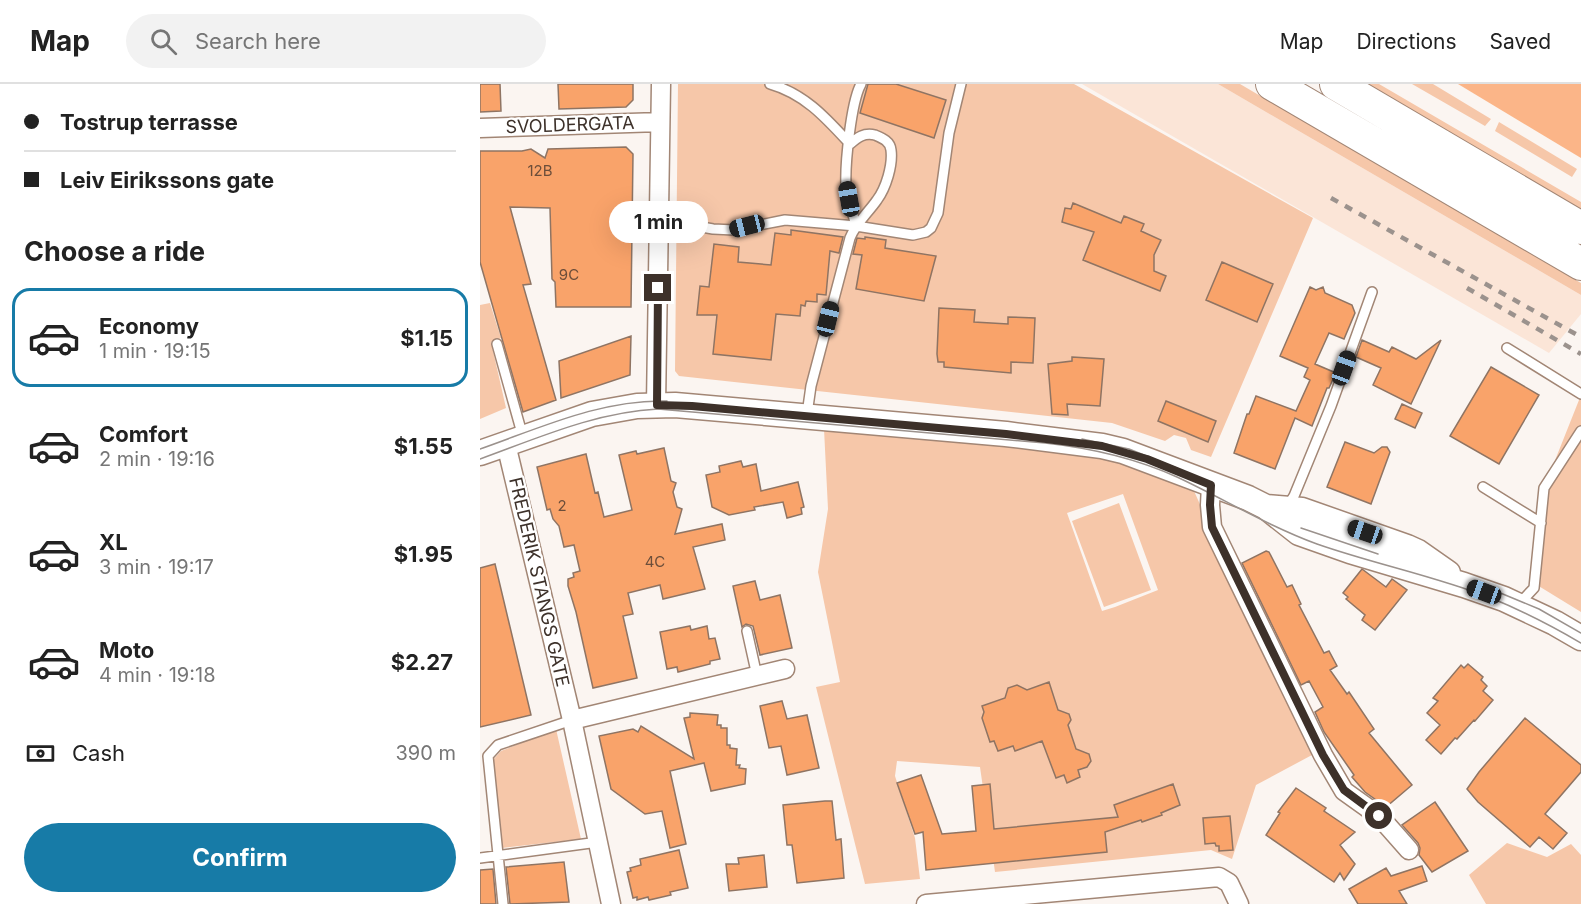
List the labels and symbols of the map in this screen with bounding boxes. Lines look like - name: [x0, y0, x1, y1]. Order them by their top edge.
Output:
- street label: SVOLDERGATA: [505, 112, 635, 137]
- house number: 12B: [527, 161, 553, 180]
- car: [837, 180, 861, 218]
- callout: 1 min: [608, 201, 708, 243]
- car: [727, 213, 767, 239]
- house number: 9C: [559, 265, 579, 284]
- route end: [644, 274, 671, 301]
- car: [815, 299, 841, 339]
- car: [1329, 348, 1359, 388]
- street label: FREDERIK STANGS GATE: [505, 475, 574, 689]
- house number: 2: [557, 496, 567, 515]
- car: [1345, 518, 1385, 546]
- house number: 4C: [645, 552, 665, 571]
- car: [1464, 577, 1504, 607]
- route start: [1365, 802, 1392, 829]

